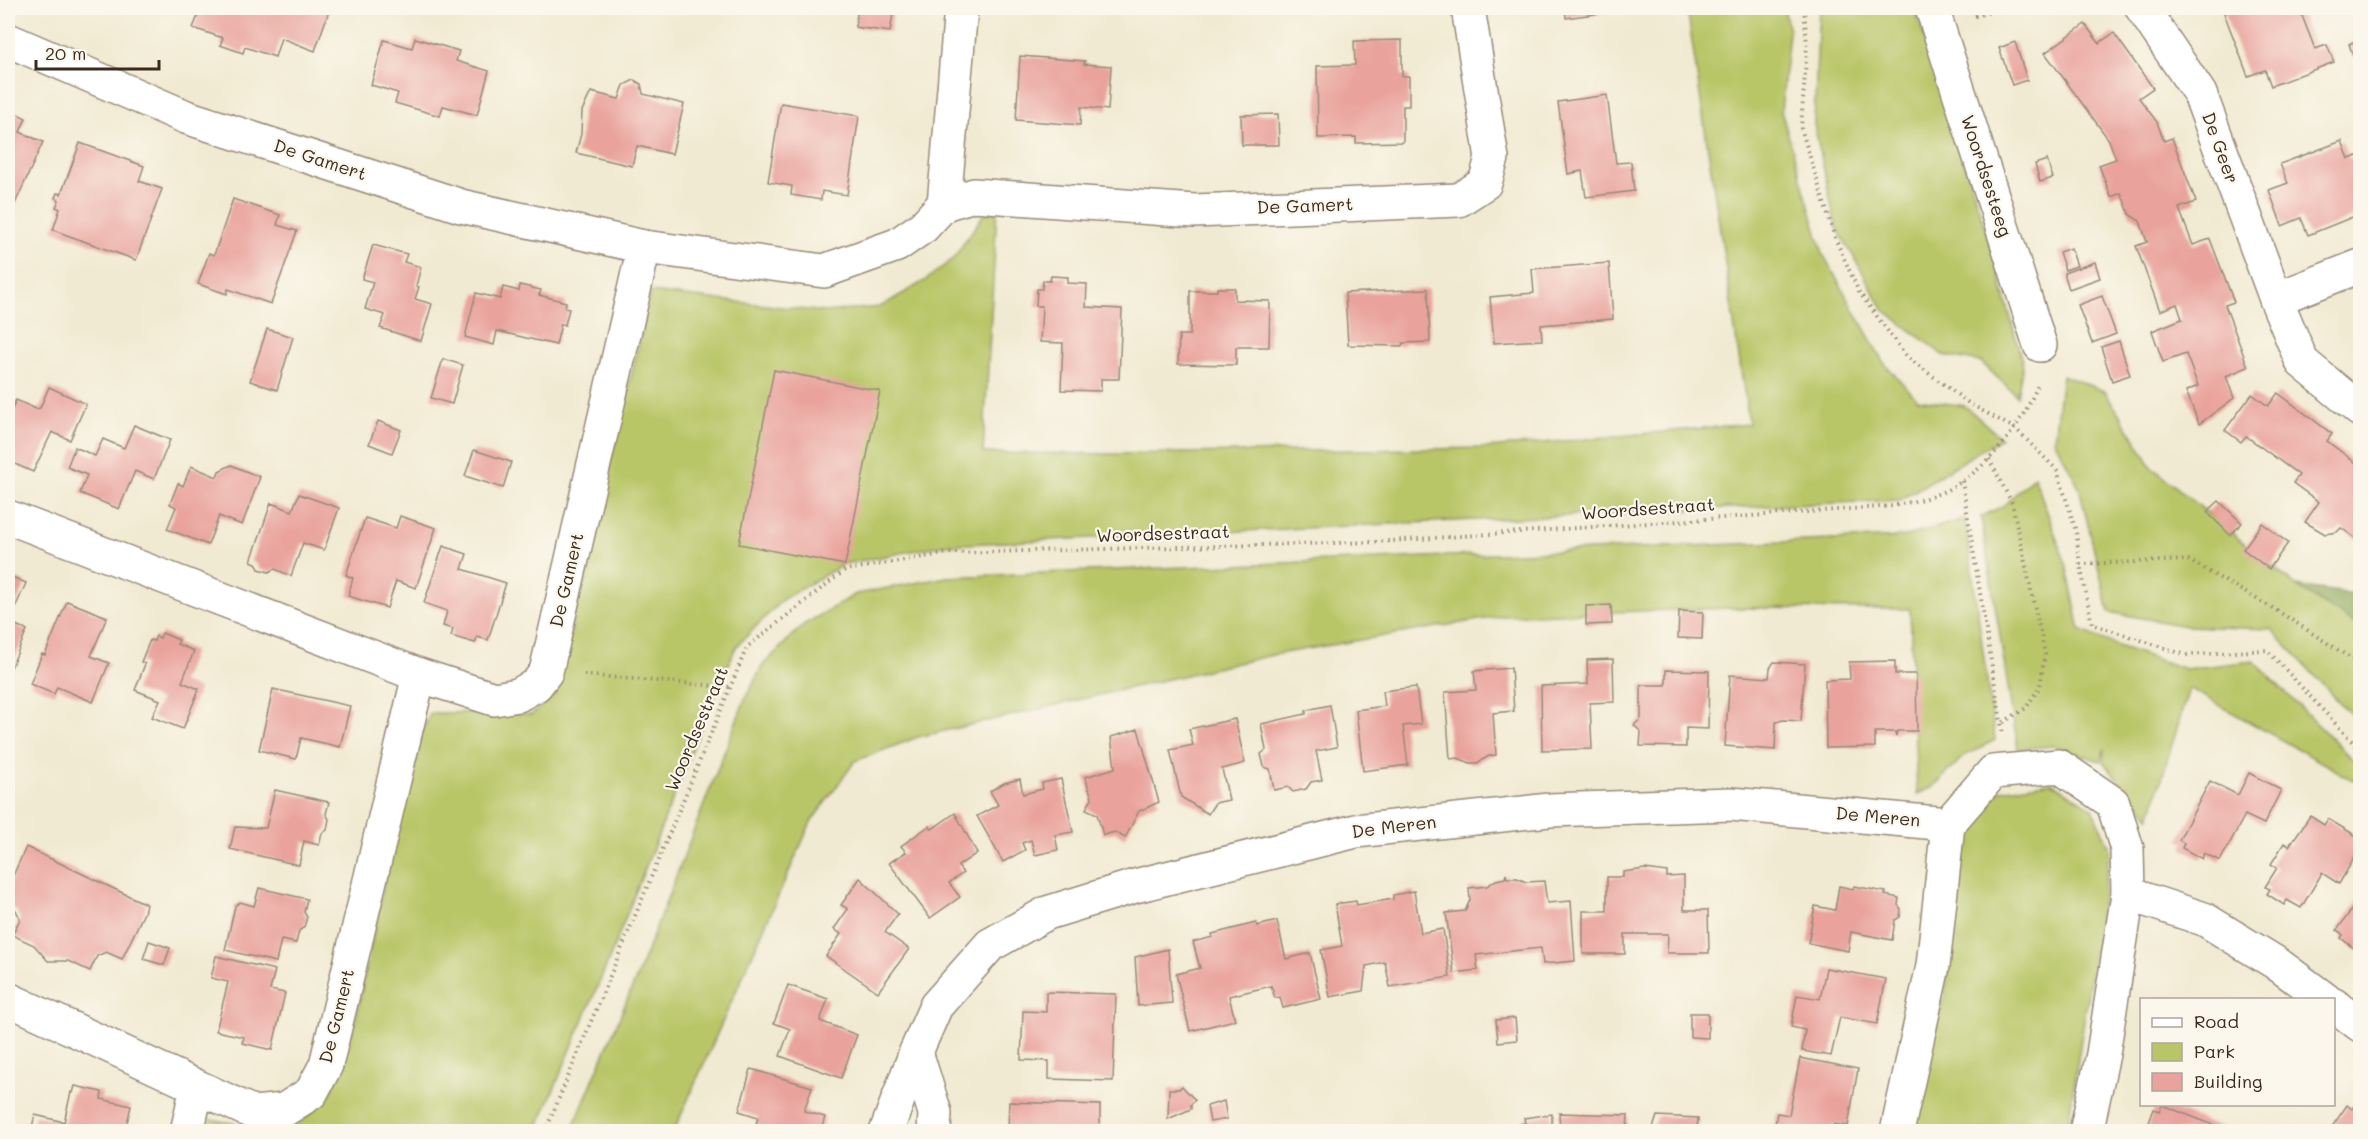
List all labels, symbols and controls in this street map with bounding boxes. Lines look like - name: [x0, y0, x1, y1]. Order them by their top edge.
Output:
- scale bar: [36, 33, 159, 71]
- text: 20 m: [45, 41, 86, 65]
- street label: De Geer: [2197, 109, 2245, 187]
- street label: Woordsesteeg: [1956, 112, 2018, 240]
- street label: De Gamert: [271, 133, 370, 185]
- street label: De Gamert: [1256, 191, 1353, 219]
- street label: Woordsestraat: [1580, 491, 1715, 525]
- street label: Woordsestraat: [1096, 519, 1230, 547]
- street label: De Gamert: [544, 530, 589, 629]
- street label: Woordsestraat: [659, 662, 733, 795]
- street label: De Meren: [1835, 800, 1921, 832]
- street label: De Meren: [1350, 809, 1437, 843]
- street label: De Gamert: [313, 966, 359, 1065]
- legend: [2140, 998, 2335, 1106]
- text: Road: [2194, 1009, 2239, 1033]
- text: Park: [2194, 1039, 2235, 1063]
- text: Building: [2194, 1069, 2262, 1093]

